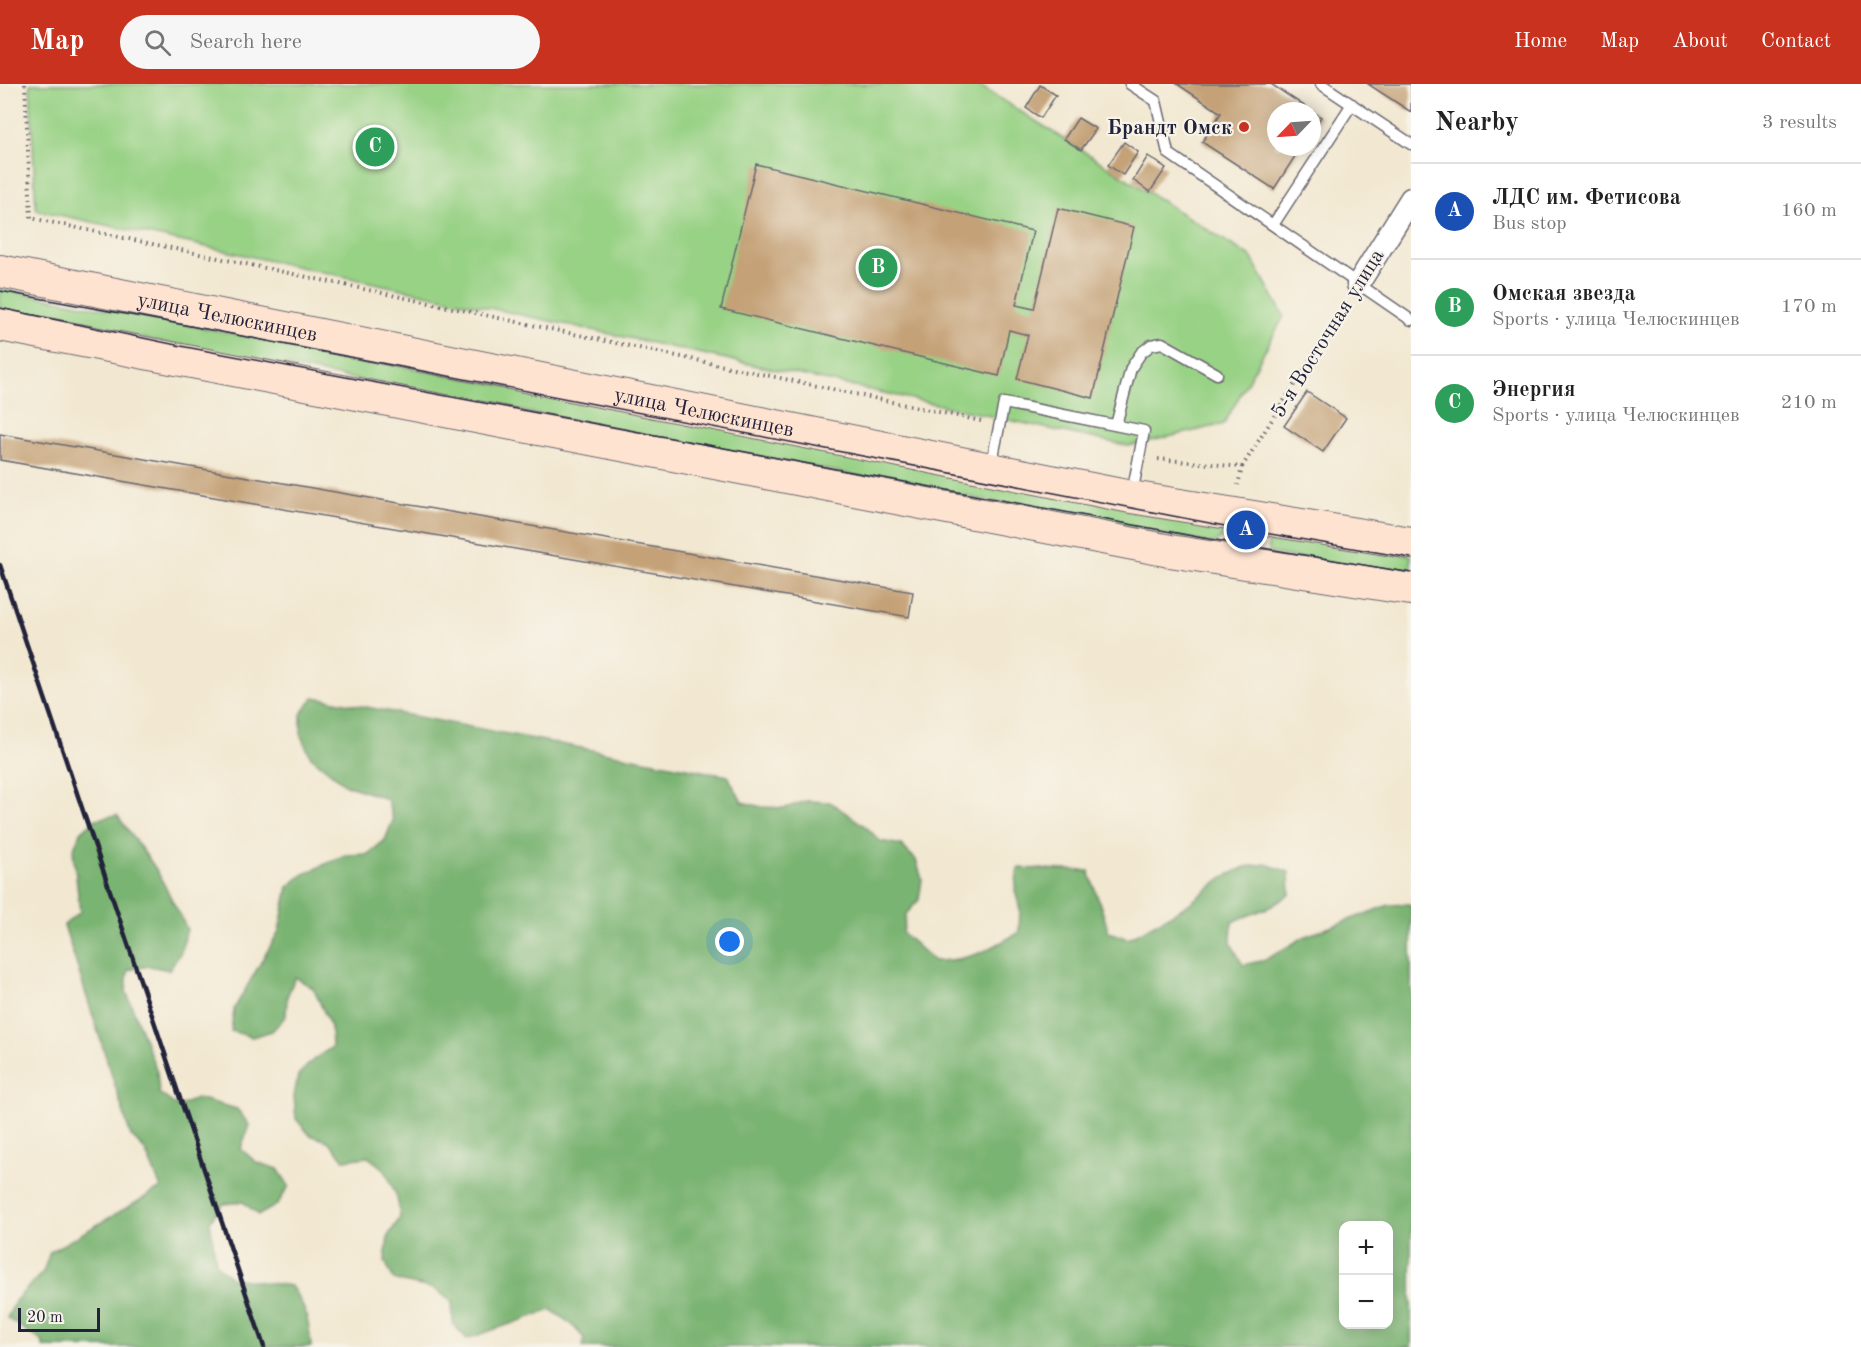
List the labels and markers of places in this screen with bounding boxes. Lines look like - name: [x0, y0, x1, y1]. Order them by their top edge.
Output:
- place label: Брандт Омск: [1107, 118, 1232, 139]
- marker: Брандт Омск: [1237, 120, 1251, 134]
- pin: C: [356, 124, 394, 170]
- pin: B: [858, 246, 898, 291]
- pin: A: [1226, 508, 1266, 552]

